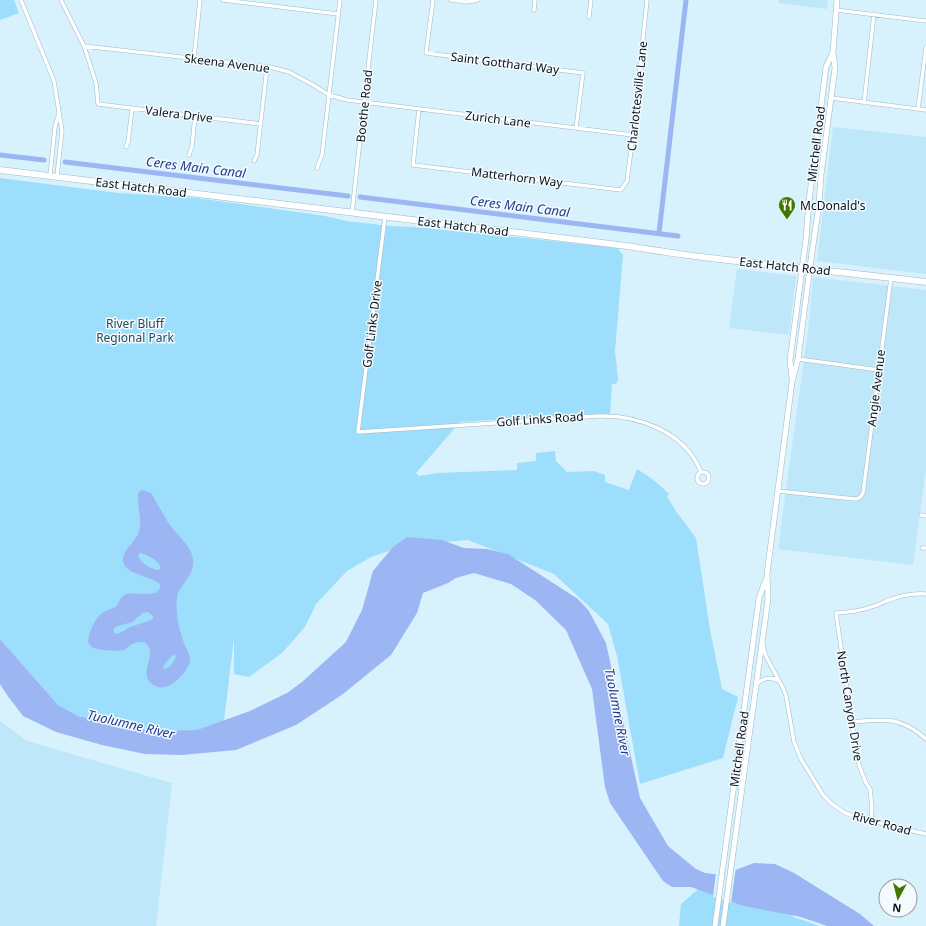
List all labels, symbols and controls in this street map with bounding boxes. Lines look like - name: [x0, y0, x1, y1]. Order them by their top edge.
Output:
- street label: Charlottesville Lane: [623, 40, 651, 152]
- street label: Saint Gotthard Way: [450, 48, 561, 78]
- street label: Skeena Avenue: [183, 49, 271, 77]
- street label: Boothe Road: [352, 69, 376, 143]
- street label: Valera Drive: [144, 101, 214, 127]
- street label: Mitchell Road: [803, 105, 829, 183]
- street label: Zurich Lane: [464, 107, 532, 131]
- water label: Ceres Main Canal: [145, 152, 248, 182]
- street label: Matterhorn Way: [470, 163, 565, 191]
- street label: East Hatch Road: [94, 173, 188, 201]
- water label: Ceres Main Canal: [469, 191, 572, 221]
- restaurant icon: McDonald's: [777, 195, 797, 220]
- place label: McDonald's: [800, 197, 866, 214]
- street label: East Hatch Road: [416, 212, 510, 240]
- street label: East Hatch Road: [739, 253, 831, 279]
- street label: Golf Links Drive: [358, 279, 386, 369]
- park label: River Bluff Regional Park: [96, 315, 174, 346]
- street label: Angie Avenue: [863, 348, 889, 428]
- street label: Golf Links Road: [496, 407, 584, 431]
- street label: North Canyon Drive: [833, 650, 867, 763]
- water label: Tuolumne River: [601, 667, 635, 758]
- water label: Tuolumne River: [86, 705, 177, 743]
- street label: Mitchell Road: [725, 710, 753, 788]
- street label: River Road: [851, 807, 913, 839]
- north arrow: [878, 878, 918, 918]
- text: N: [891, 900, 902, 916]

